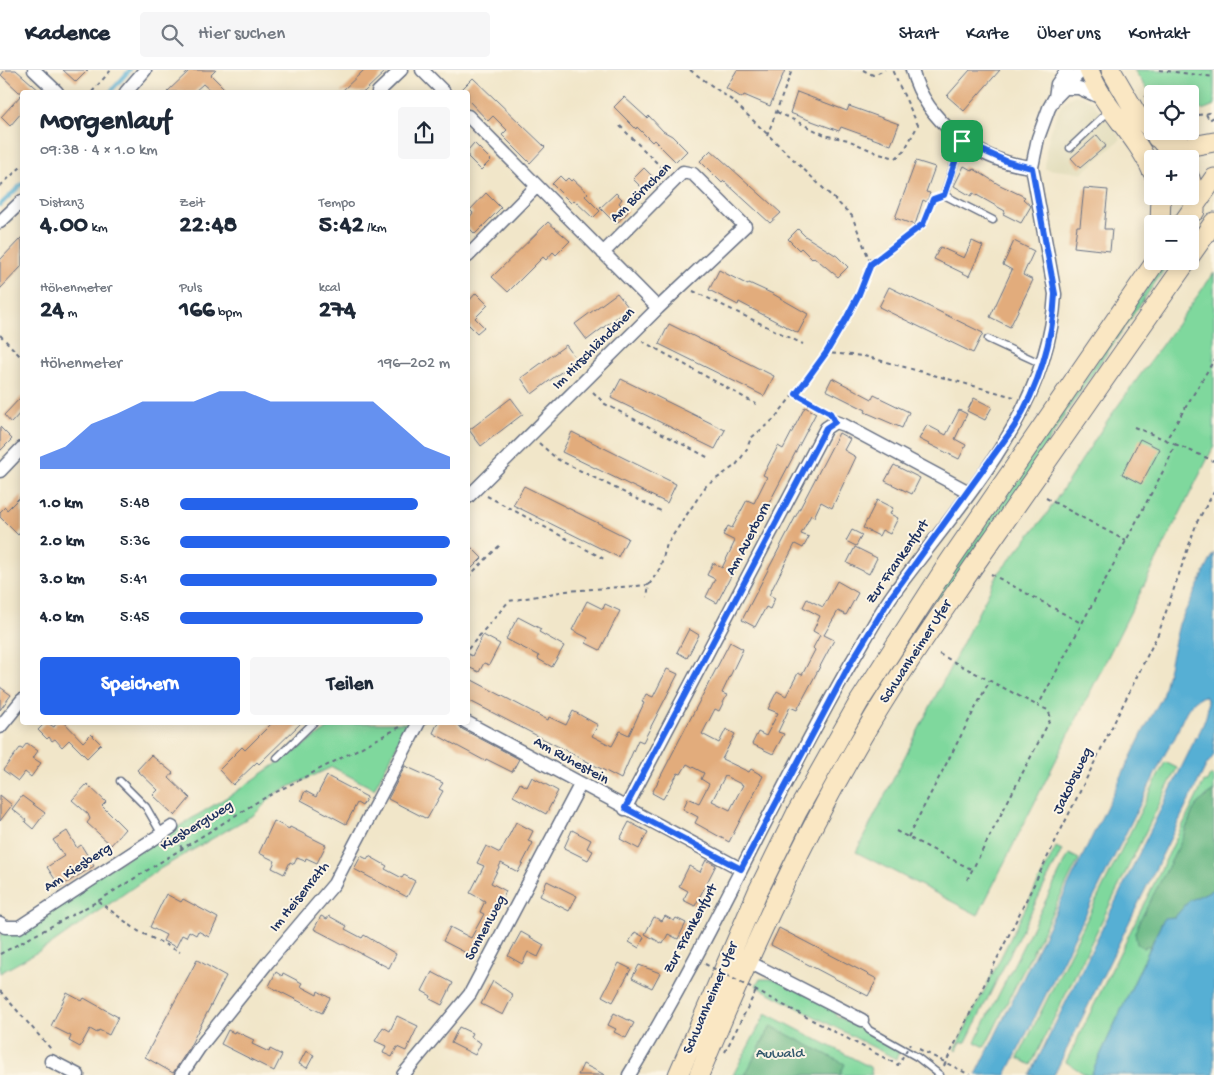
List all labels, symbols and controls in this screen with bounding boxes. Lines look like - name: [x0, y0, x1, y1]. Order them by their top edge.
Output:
- search box: [140, 12, 490, 57]
- text: Kadence: [25, 20, 110, 49]
- icon: search: [158, 21, 186, 49]
- text: Hier suchen: [198, 23, 285, 46]
- text: Start: [899, 24, 938, 45]
- text: Karte: [966, 24, 1009, 45]
- text: Über uns: [1037, 24, 1100, 45]
- text: Kontakt: [1128, 24, 1189, 45]
- map controls: [1144, 85, 1199, 270]
- button: locate: [1144, 85, 1199, 140]
- text: Morgenlauf: [40, 106, 171, 139]
- button: share: [398, 107, 450, 159]
- pin: [941, 120, 983, 162]
- icon: arrive: [948, 127, 976, 155]
- text: 09:38 · 4 × 1.0 km: [40, 142, 158, 161]
- button: +: [1144, 150, 1199, 205]
- street label: Am Börnchen: [606, 159, 676, 227]
- text: Distanz: [40, 195, 84, 212]
- text: Zeit: [179, 195, 204, 212]
- text: Tempo: [319, 195, 355, 212]
- text: 4.00: [40, 212, 88, 241]
- text: 22:48: [179, 212, 237, 241]
- text: 5:42: [319, 212, 364, 241]
- button: −: [1144, 215, 1199, 270]
- text: km: [88, 220, 108, 237]
- text: /km: [364, 220, 387, 237]
- text: Höhenmeter: [40, 280, 112, 297]
- text: Puls: [179, 280, 202, 297]
- text: kcal: [319, 280, 341, 297]
- text: 24: [40, 297, 64, 326]
- text: 166: [179, 297, 215, 326]
- text: 274: [319, 297, 356, 326]
- street label: Im Hirschländchen: [549, 304, 639, 394]
- text: m: [64, 305, 77, 322]
- text: bpm: [215, 305, 242, 322]
- text: Höhenmeter: [40, 355, 122, 374]
- text: 196–202 m: [378, 355, 450, 374]
- text: 1.0 km: [40, 495, 83, 514]
- text: 5:48: [120, 495, 150, 514]
- street label: Am Auerborn: [722, 499, 776, 579]
- street label: Zur Frankenfurt: [862, 515, 935, 608]
- text: 2.0 km: [40, 533, 84, 552]
- text: 5:36: [120, 533, 150, 552]
- text: 3.0 km: [40, 571, 85, 590]
- text: 5:41: [120, 571, 147, 590]
- street label: Schwanheimer Ufer: [876, 595, 957, 707]
- text: 4.0 km: [40, 609, 84, 628]
- text: 5:45: [120, 609, 149, 628]
- button: Speichern: [40, 657, 240, 715]
- button: Teilen: [250, 657, 450, 715]
- street label: Am Ruhestein: [530, 733, 612, 789]
- street label: Jakobsweg: [1049, 745, 1097, 817]
- street label: Kiesbergweg: [157, 797, 237, 855]
- street label: Am Kiesberg: [41, 839, 115, 897]
- street label: Im Heisenrath: [266, 858, 334, 936]
- street label: Zur Frankenfurt: [660, 880, 723, 977]
- street label: Sonnenweg: [461, 892, 511, 964]
- street label: Schwanheimer Ufer: [679, 938, 743, 1057]
- park label: Auwald: [756, 1045, 805, 1063]

